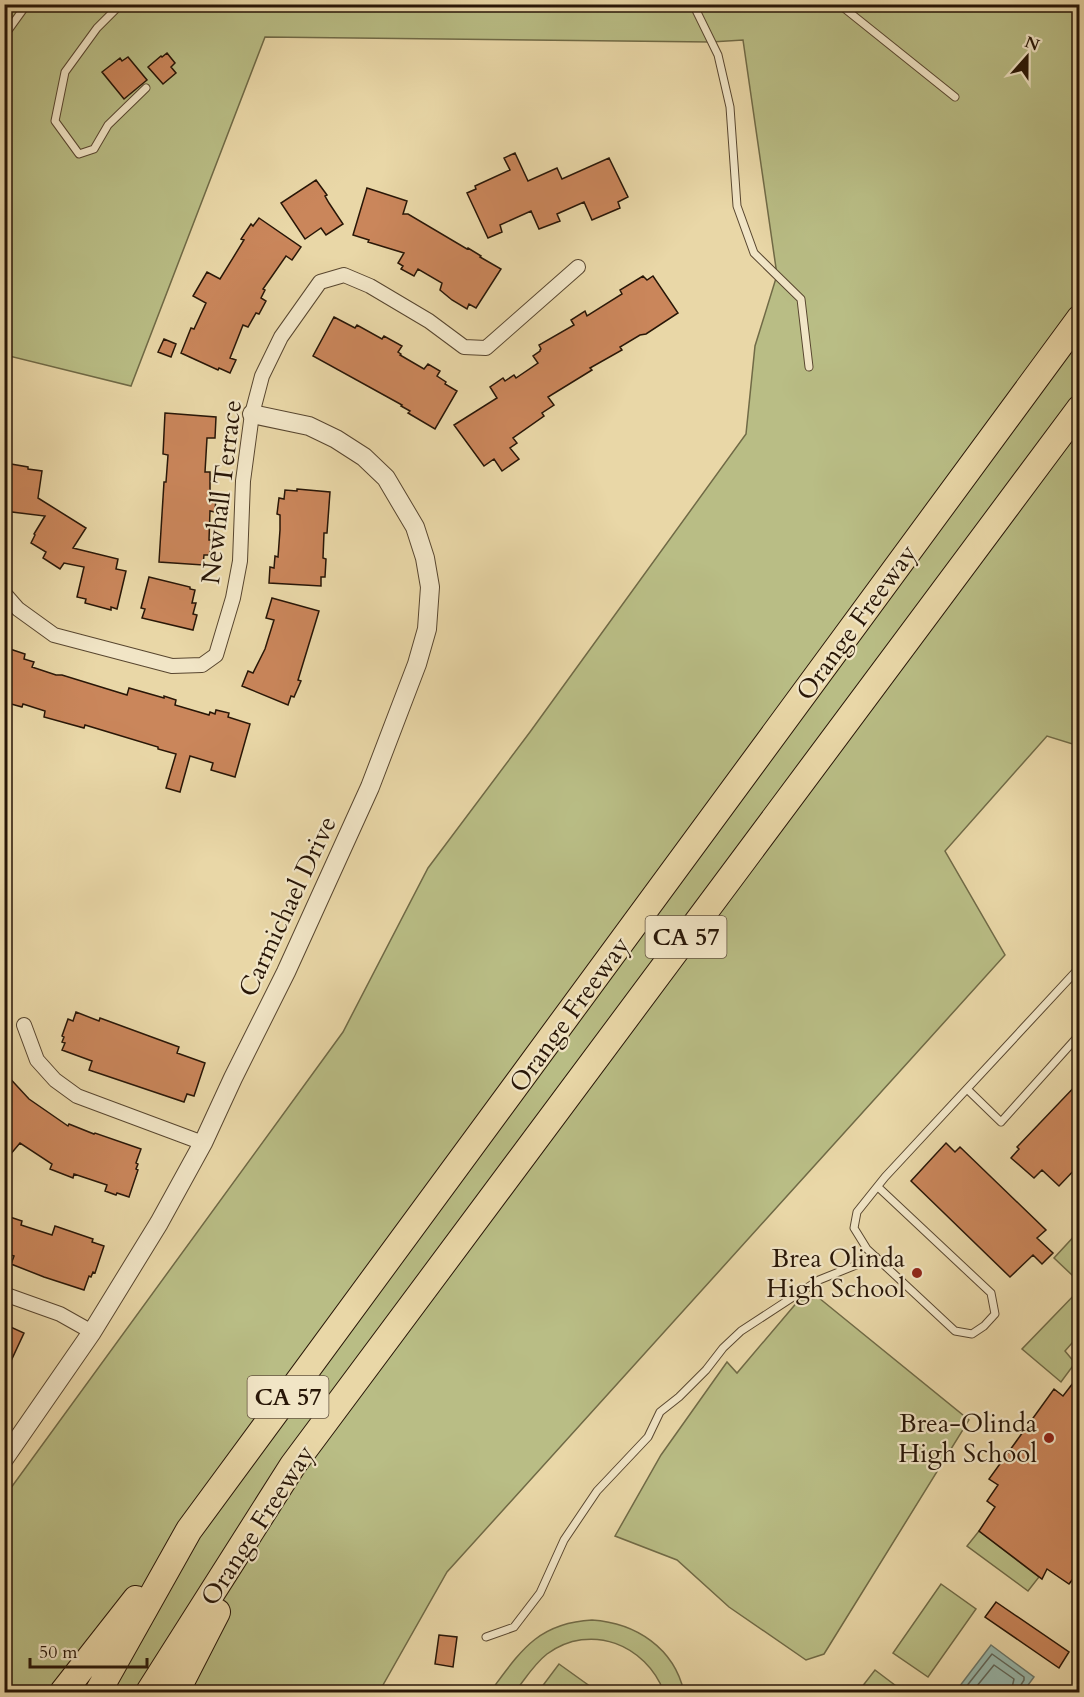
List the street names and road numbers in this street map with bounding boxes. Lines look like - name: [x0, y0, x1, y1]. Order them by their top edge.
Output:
- street label: Newhall Terrace: [193, 398, 250, 586]
- street label: Orange Freeway: [788, 537, 925, 707]
- street label: Carmichael Drive: [230, 810, 345, 1002]
- road number: CA 57: [646, 916, 726, 958]
- street label: Orange Freeway: [501, 929, 638, 1099]
- road number: CA 57: [248, 1376, 328, 1418]
- street label: Orange Freeway: [192, 1438, 323, 1612]

